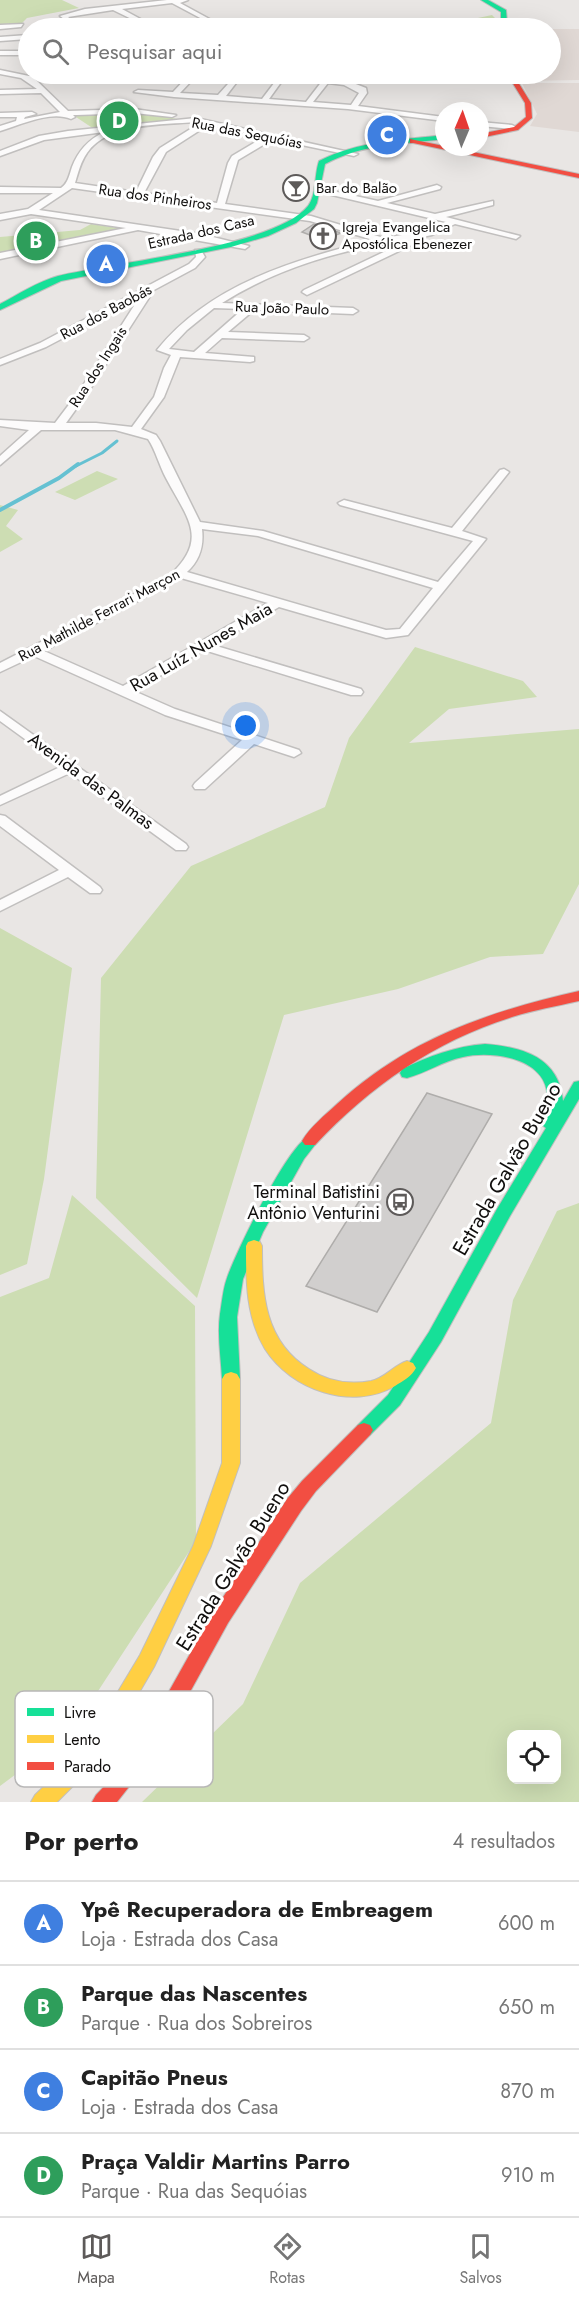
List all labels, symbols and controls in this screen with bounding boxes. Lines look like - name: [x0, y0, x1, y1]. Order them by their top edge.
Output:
- search box: [18, 18, 561, 84]
- icon: search: [39, 35, 72, 68]
- text: Pesquisar aqui: [87, 35, 222, 67]
- pin: D: [100, 98, 138, 144]
- north arrow: [435, 102, 489, 156]
- street label: Rua das Sequóias: [190, 112, 304, 154]
- pin: C: [368, 112, 406, 158]
- bar icon: Bar do Balão: [281, 173, 311, 203]
- place label: Bar do Balão: [316, 177, 397, 199]
- street label: Rua dos Pinheiros: [97, 178, 213, 216]
- street label: Estrada dos Casa: [146, 209, 256, 255]
- place label: Igreja Evangelica Apostólica Ebenezer: [342, 216, 473, 255]
- pin: B: [16, 218, 56, 264]
- church icon: Igreja Evangelica Apostólica Ebenezer: [308, 221, 338, 251]
- pin: A: [86, 242, 126, 286]
- street label: Rua dos Baobás: [56, 279, 156, 345]
- street label: Rua João Paulo: [235, 295, 329, 321]
- street label: Rua dos Ingais: [64, 322, 132, 412]
- street label: Rua Mathilde Ferrari Marçon: [14, 563, 184, 667]
- street label: Rua Luíz Nunes Maia: [125, 596, 277, 698]
- your location: [231, 711, 260, 740]
- street label: Avenida das Palmas: [23, 726, 159, 836]
- street label: Estrada Galvão Bueno: [445, 1077, 569, 1261]
- place label: Terminal Batistini Antônio Venturini: [247, 1179, 380, 1226]
- bus stop icon: Terminal Batistini Antônio Venturini: [385, 1187, 415, 1217]
- street label: Estrada Galvão Bueno: [169, 1475, 297, 1657]
- legend: [15, 1691, 213, 1787]
- text: Livre: [64, 1701, 96, 1724]
- text: Lento: [64, 1728, 101, 1751]
- map controls: [507, 1730, 561, 1784]
- button: locate: [507, 1730, 561, 1784]
- text: Parado: [64, 1755, 111, 1778]
- text: Por perto: [24, 1822, 138, 1860]
- text: 4 resultados: [453, 1827, 555, 1856]
- text: Ypê Recuperadora de Embreagem: [81, 1893, 433, 1925]
- text: A: [36, 1909, 51, 1938]
- text: 600 m: [498, 1909, 555, 1938]
- text: Loja · Estrada dos Casa: [81, 1925, 278, 1954]
- text: Parque das Nascentes: [81, 1977, 307, 2009]
- text: B: [37, 1993, 50, 2022]
- text: 650 m: [499, 1993, 555, 2022]
- text: Parque · Rua dos Sobreiros: [81, 2009, 312, 2038]
- text: Capitão Pneus: [81, 2061, 228, 2093]
- text: C: [36, 2077, 51, 2106]
- text: 870 m: [500, 2077, 555, 2106]
- text: Loja · Estrada dos Casa: [81, 2093, 278, 2122]
- text: Praça Valdir Martins Parro: [81, 2145, 350, 2177]
- text: D: [36, 2161, 51, 2190]
- text: 910 m: [501, 2161, 555, 2190]
- text: Parque · Rua das Sequóias: [81, 2177, 307, 2206]
- tab: Mapa: [77, 2230, 115, 2289]
- tab: Rotas: [269, 2230, 305, 2289]
- tab: Salvos: [460, 2230, 502, 2289]

